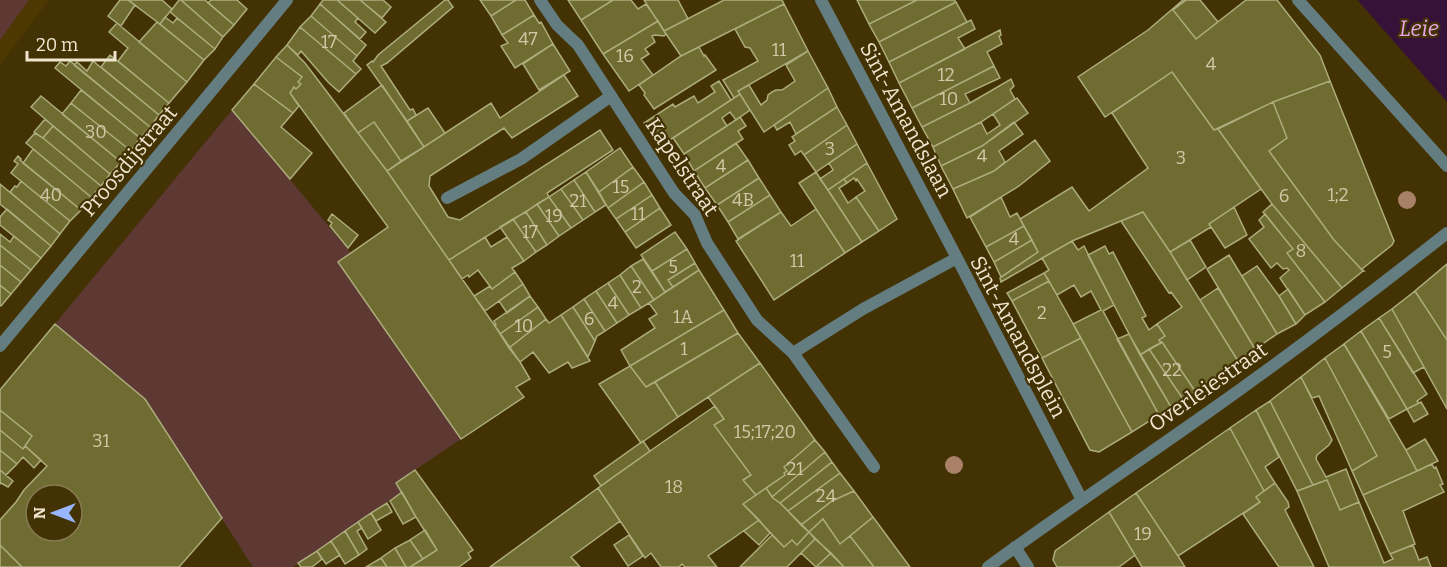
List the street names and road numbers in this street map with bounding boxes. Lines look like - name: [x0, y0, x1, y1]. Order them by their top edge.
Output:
- street label: Sint-Amandslaan: [854, 38, 958, 202]
- street label: Proosdijstraat: [75, 100, 183, 222]
- street label: Kapelstraat: [640, 113, 724, 221]
- street label: Sint-Amandsplein: [964, 252, 1072, 422]
- street label: Overleiestraat: [1144, 336, 1272, 437]

